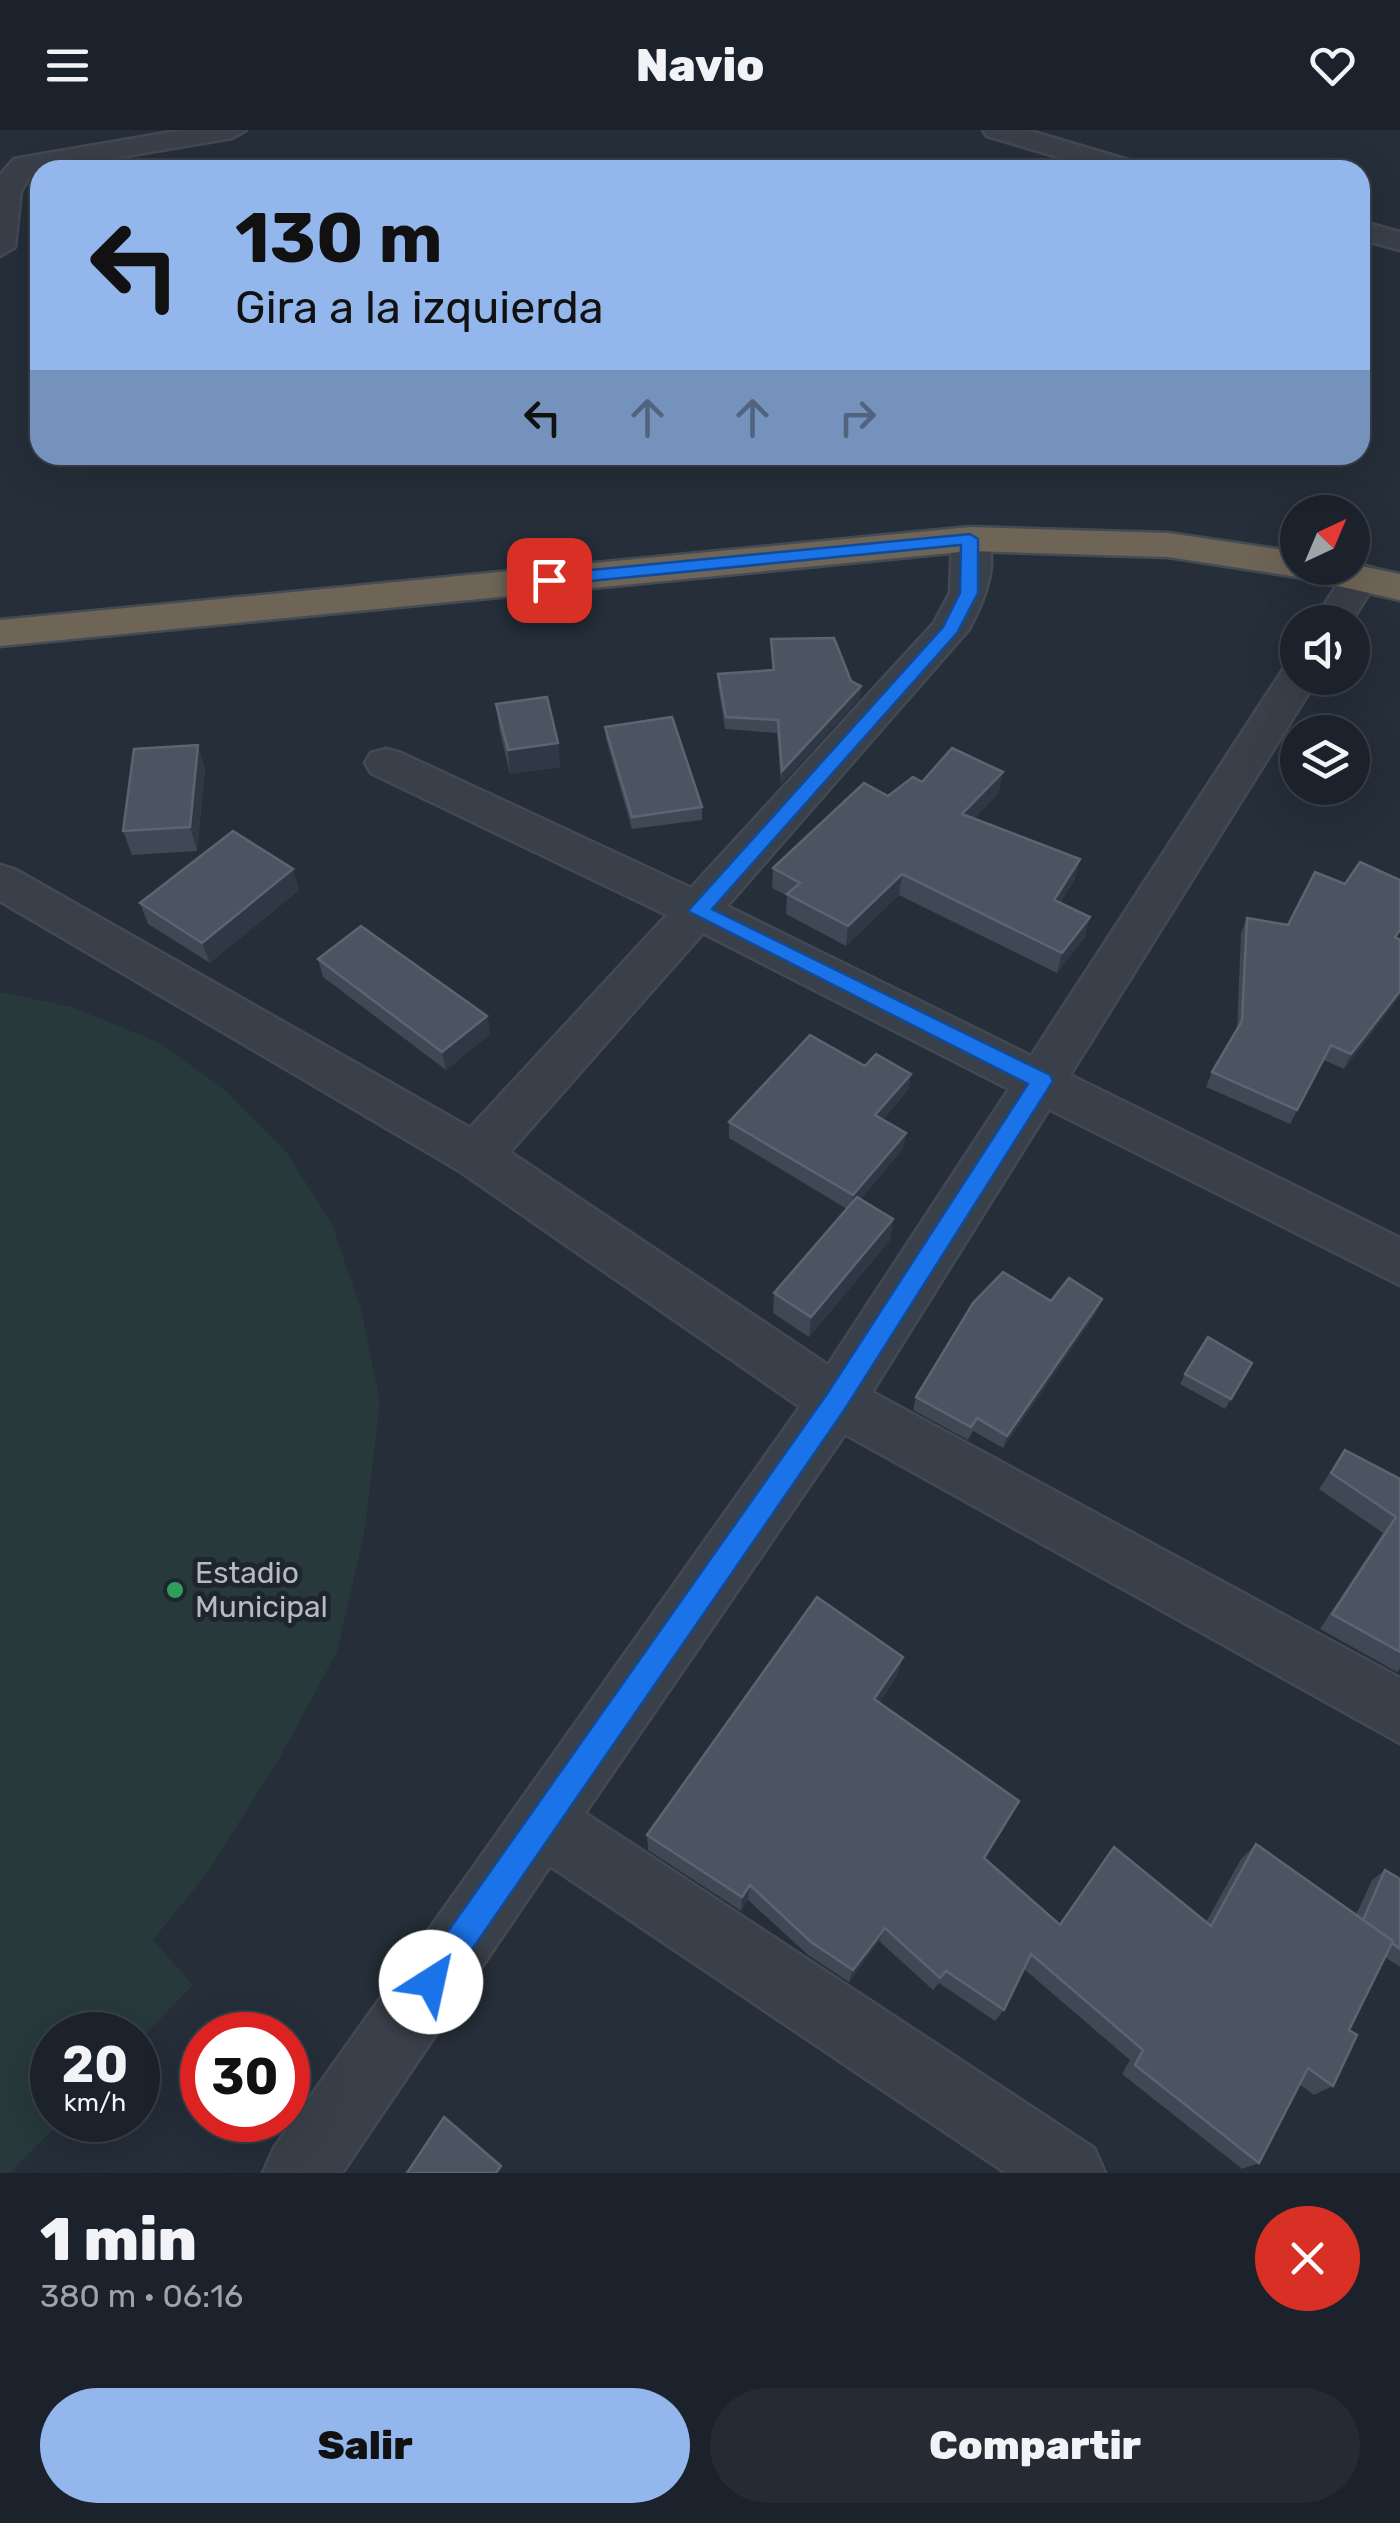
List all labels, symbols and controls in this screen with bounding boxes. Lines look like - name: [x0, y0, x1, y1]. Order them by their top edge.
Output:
- icon: menu: [40, 38, 95, 93]
- icon: heart: [1305, 38, 1360, 93]
- text: Navio: [636, 39, 764, 92]
- text: 130 m: [235, 197, 443, 280]
- icon: left: [70, 200, 200, 330]
- text: Gira a la izquierda: [235, 281, 604, 334]
- icon: left: [515, 390, 570, 445]
- icon: ahead: [620, 390, 675, 445]
- icon: ahead: [725, 390, 780, 445]
- icon: right: [830, 390, 885, 445]
- north arrow: [1280, 495, 1370, 585]
- map controls: [1280, 495, 1370, 805]
- pin: [507, 538, 592, 623]
- icon: arrive: [522, 553, 577, 608]
- button: sound: [1280, 605, 1370, 695]
- button: layers: [1280, 715, 1370, 805]
- place label: Estadio Municipal: [195, 1555, 328, 1625]
- marker: Estadio Municipal: [164, 1579, 186, 1601]
- position arrow: [379, 1930, 483, 2034]
- speed limit sign: 30: [180, 2012, 310, 2142]
- text: 20: [62, 2035, 128, 2095]
- text: km/h: [64, 2088, 126, 2117]
- text: 1 min: [40, 2204, 197, 2275]
- button: close: [1255, 2206, 1360, 2311]
- text: 380 m · 06:16: [40, 2277, 243, 2315]
- button: Salir: [40, 2388, 690, 2503]
- button: Compartir: [710, 2388, 1360, 2503]

